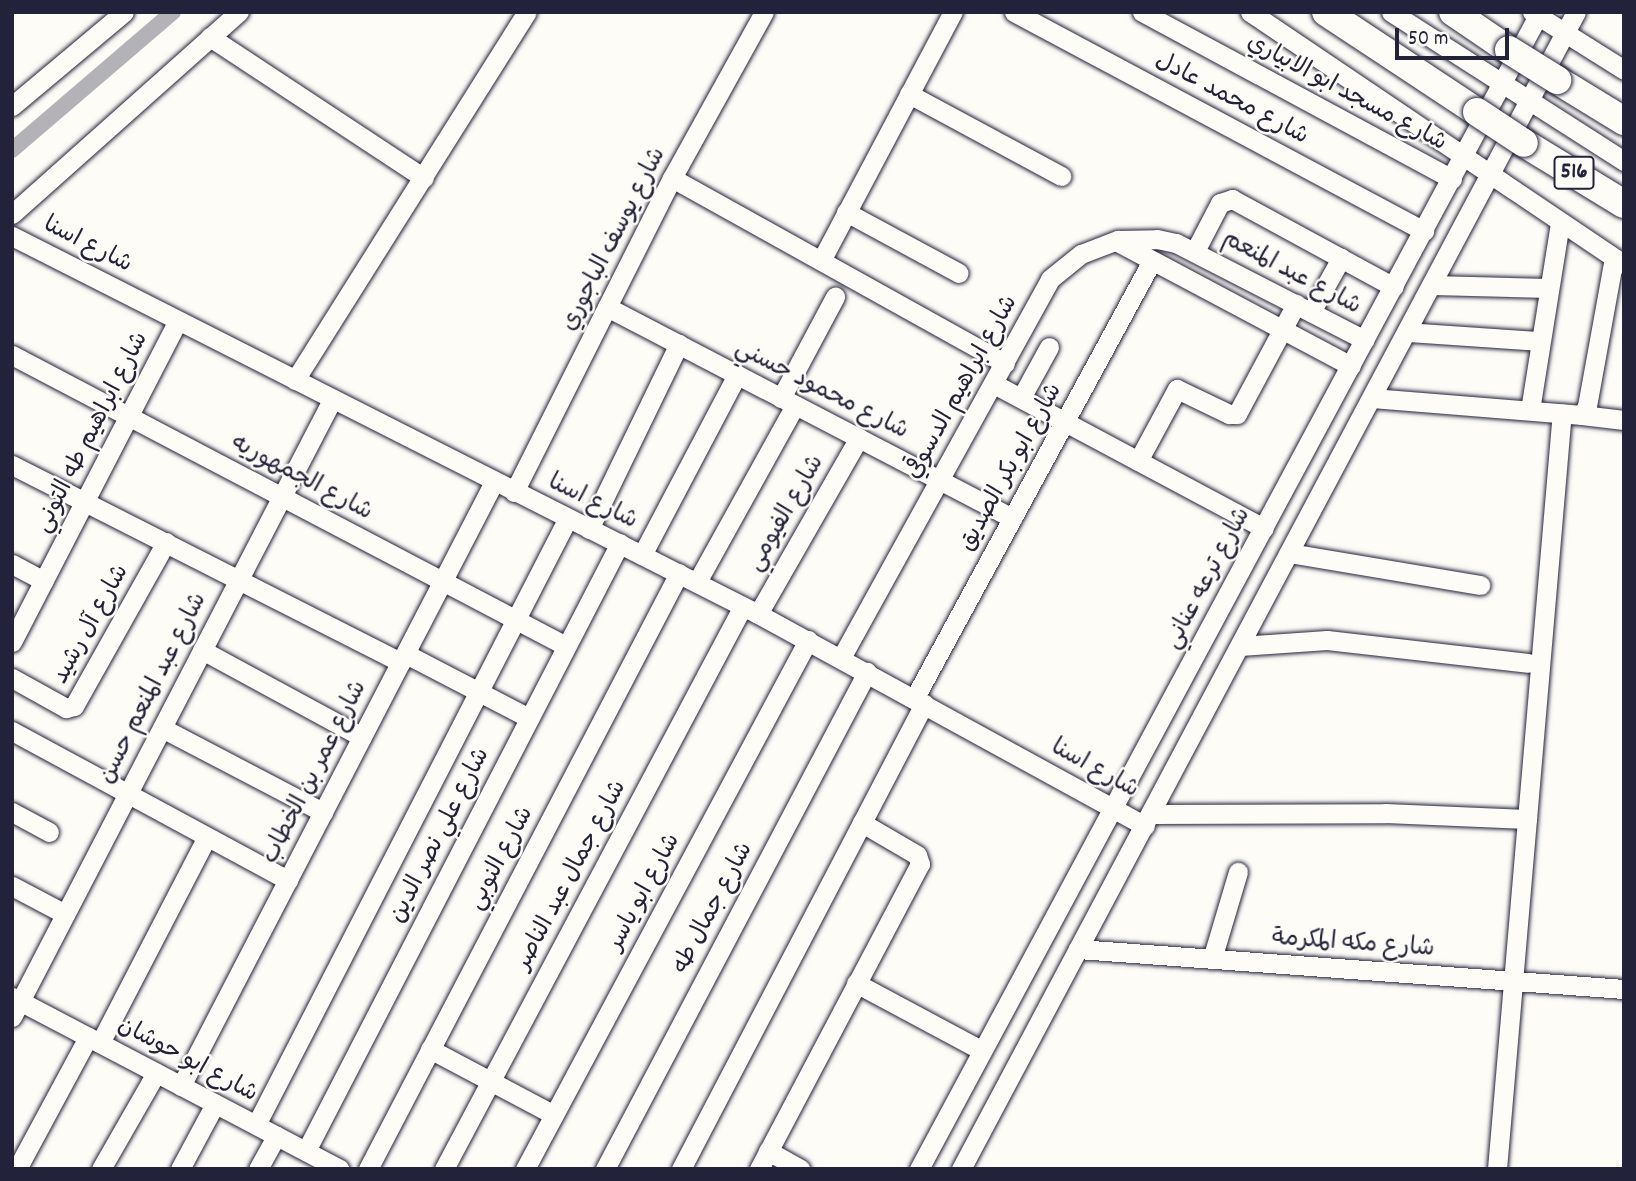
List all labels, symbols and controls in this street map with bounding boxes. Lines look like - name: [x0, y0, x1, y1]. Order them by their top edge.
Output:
- scale bar: [1398, 14, 1512, 58]
- text: 50 m: [1408, 25, 1448, 55]
- street label: شارع مسجد ابو الابياري: [1241, 29, 1451, 159]
- street label: شارع محمد عادل: [1149, 48, 1313, 152]
- street label: شارع يوسف الباجوري: [556, 143, 674, 337]
- road number: 516: [1553, 154, 1595, 192]
- street label: شارع اسنا: [38, 211, 136, 281]
- street label: شارع عبد المنعم: [1217, 225, 1365, 323]
- street label: شارع ابراهيم الدسوقي: [901, 291, 1025, 485]
- street label: شارع ابراهيم طه التوني: [30, 328, 156, 538]
- street label: شارع محمود حسني: [730, 335, 912, 447]
- street label: شارع ابو بكر الصديق: [954, 379, 1070, 557]
- street label: شارع الجمهوريه: [225, 430, 377, 528]
- street label: شارع الفيومي: [742, 451, 832, 577]
- street label: شارع اسنا: [543, 469, 641, 537]
- street label: شارع ترعه عناني: [1160, 503, 1258, 655]
- street label: شارع آل رشيد: [47, 560, 137, 690]
- street label: شارع عبد المنعم حسن: [93, 589, 215, 789]
- street label: شارع عمر بن الخطاب: [257, 677, 375, 869]
- street label: شارع اسنا: [1045, 734, 1143, 806]
- street label: شارع علي نصر الدين: [384, 744, 498, 928]
- street label: شارع جمال عبد الناصر: [510, 776, 634, 976]
- street label: شارع النوبي: [463, 802, 541, 916]
- street label: شارع ابو ياسر: [602, 829, 688, 957]
- street label: شارع جمال طه: [667, 838, 761, 980]
- street label: شارع مكه المكرمة: [1271, 925, 1435, 965]
- street label: شارع ابو حوشان: [112, 1012, 262, 1110]

